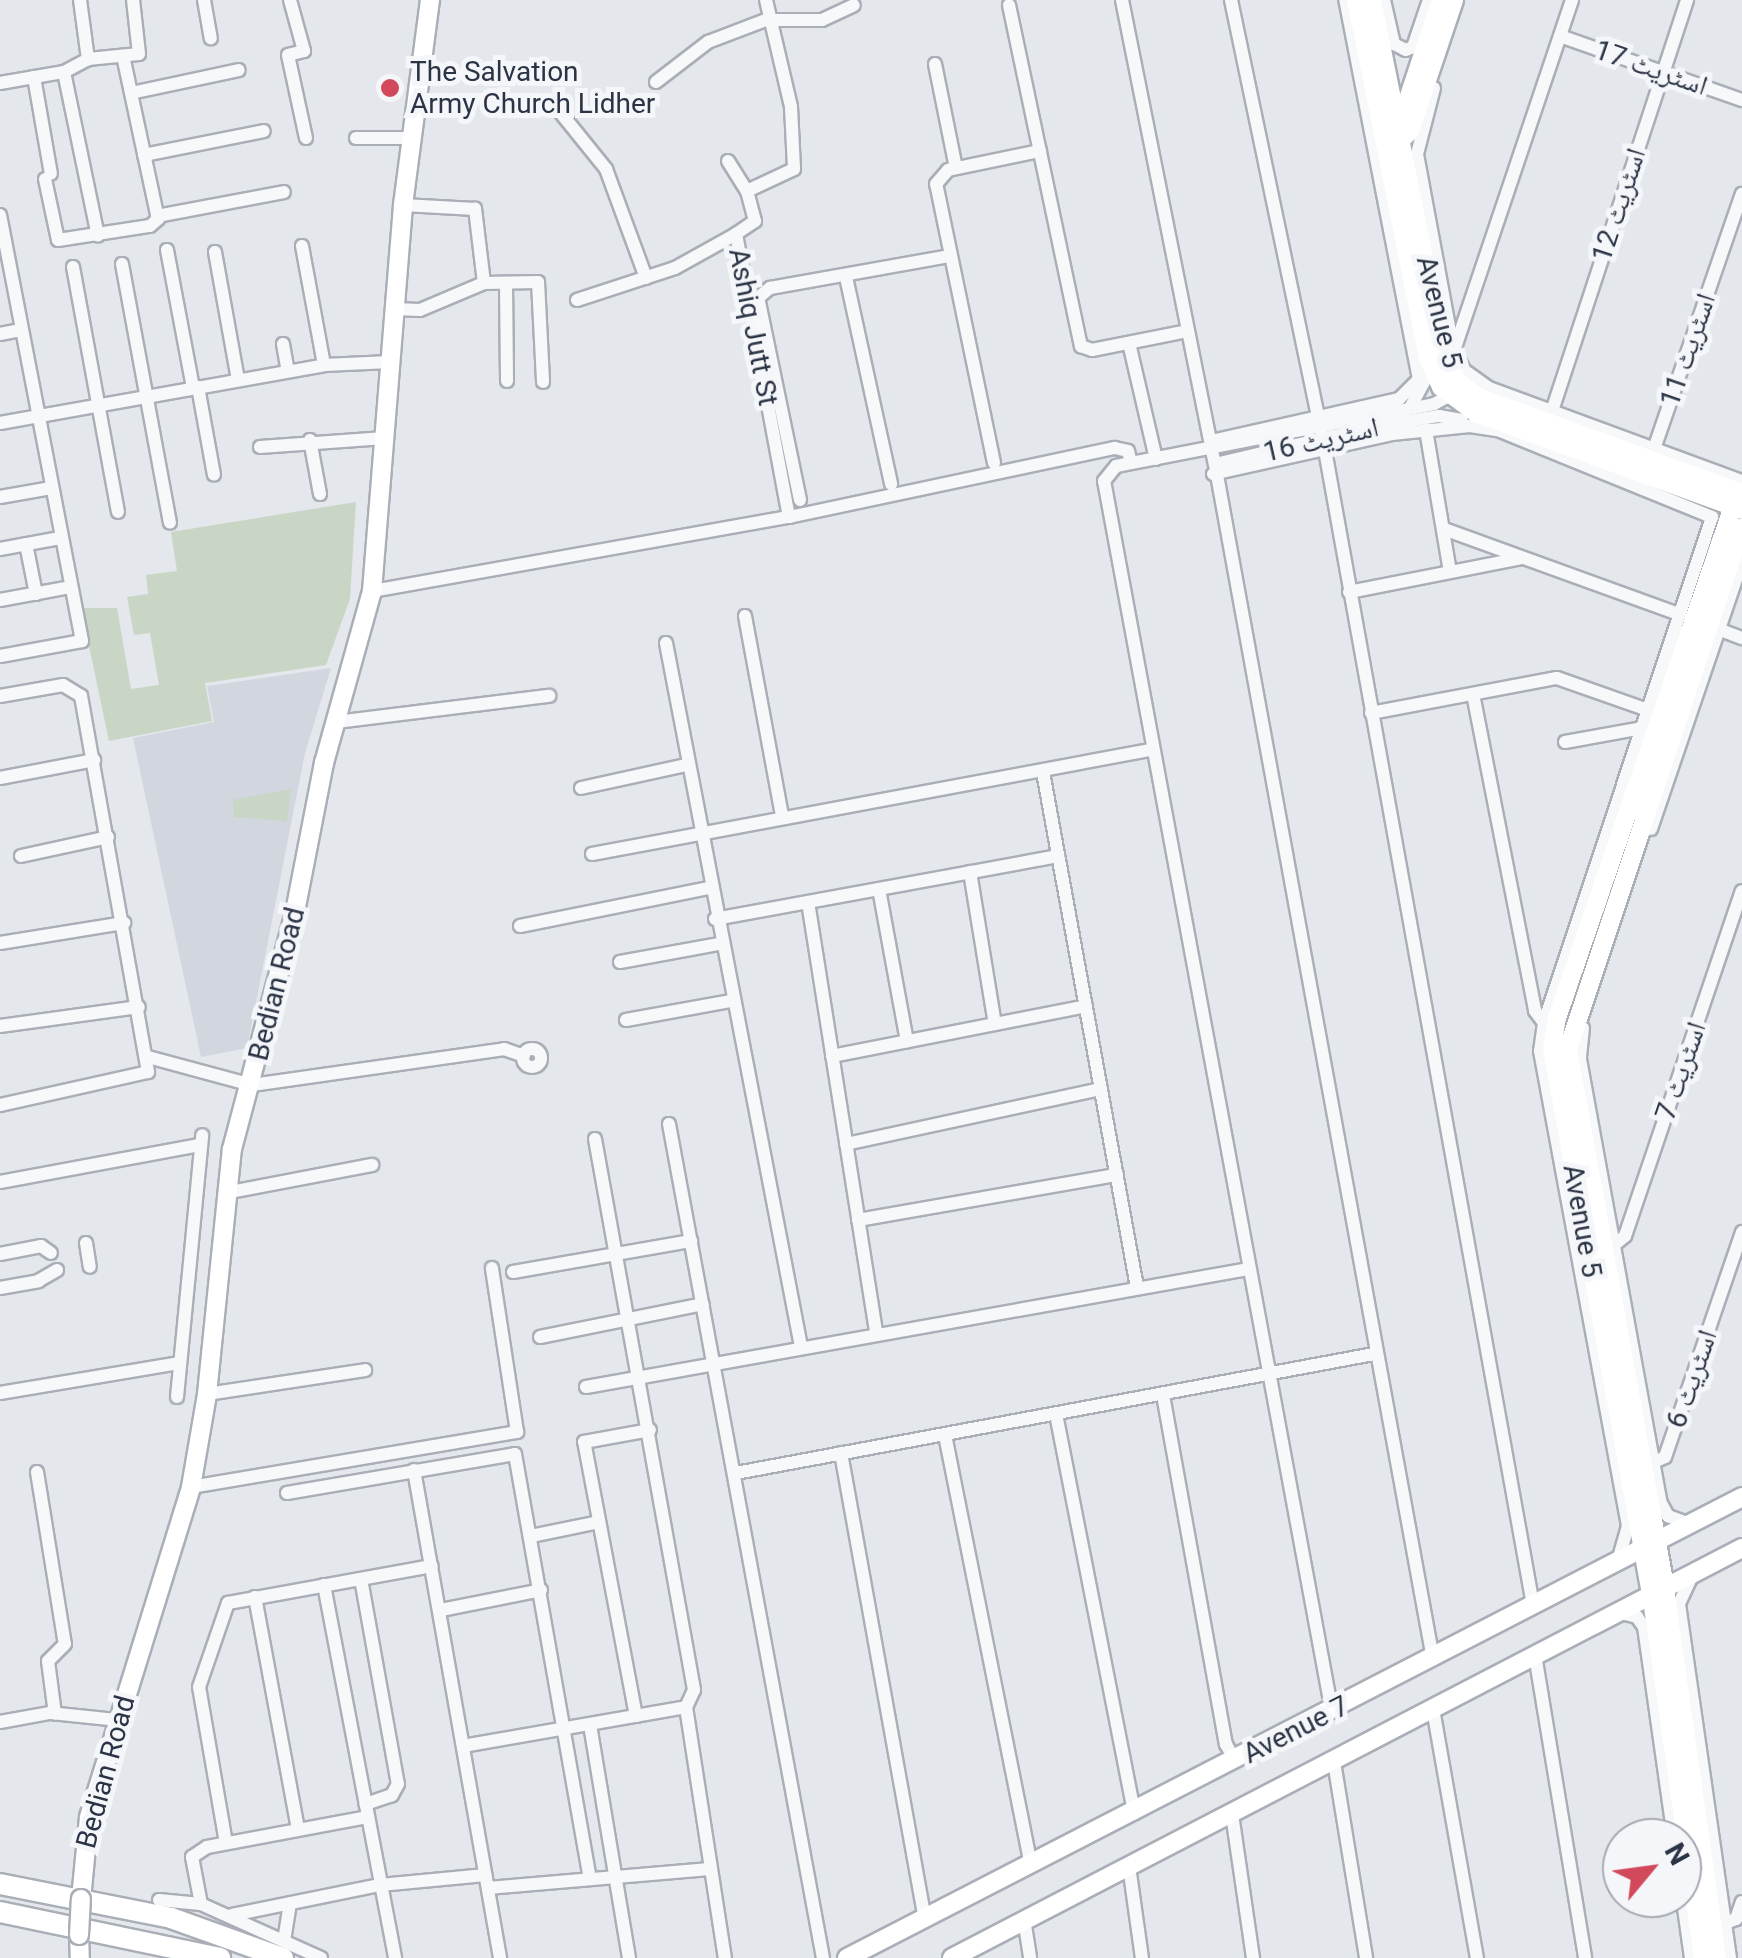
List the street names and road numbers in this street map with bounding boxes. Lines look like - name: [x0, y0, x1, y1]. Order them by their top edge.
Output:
- street label: اسٹریٹ 17: [1590, 33, 1712, 103]
- street label: اسٹریٹ 12: [1585, 144, 1653, 266]
- street label: Ashiq Jutt St: [721, 245, 785, 409]
- street label: Avenue 5: [1409, 253, 1469, 371]
- street label: اسٹریٹ 11: [1653, 289, 1723, 411]
- street label: اسٹریٹ 16: [1260, 410, 1382, 470]
- street label: Bedian Road: [242, 904, 312, 1064]
- street label: اسٹریٹ 7: [1649, 1017, 1713, 1125]
- street label: Avenue 5: [1556, 1162, 1608, 1280]
- street label: اسٹریٹ 6: [1660, 1325, 1724, 1433]
- street label: Avenue 7: [1237, 1689, 1355, 1771]
- street label: Bedian Road: [69, 1692, 143, 1852]

